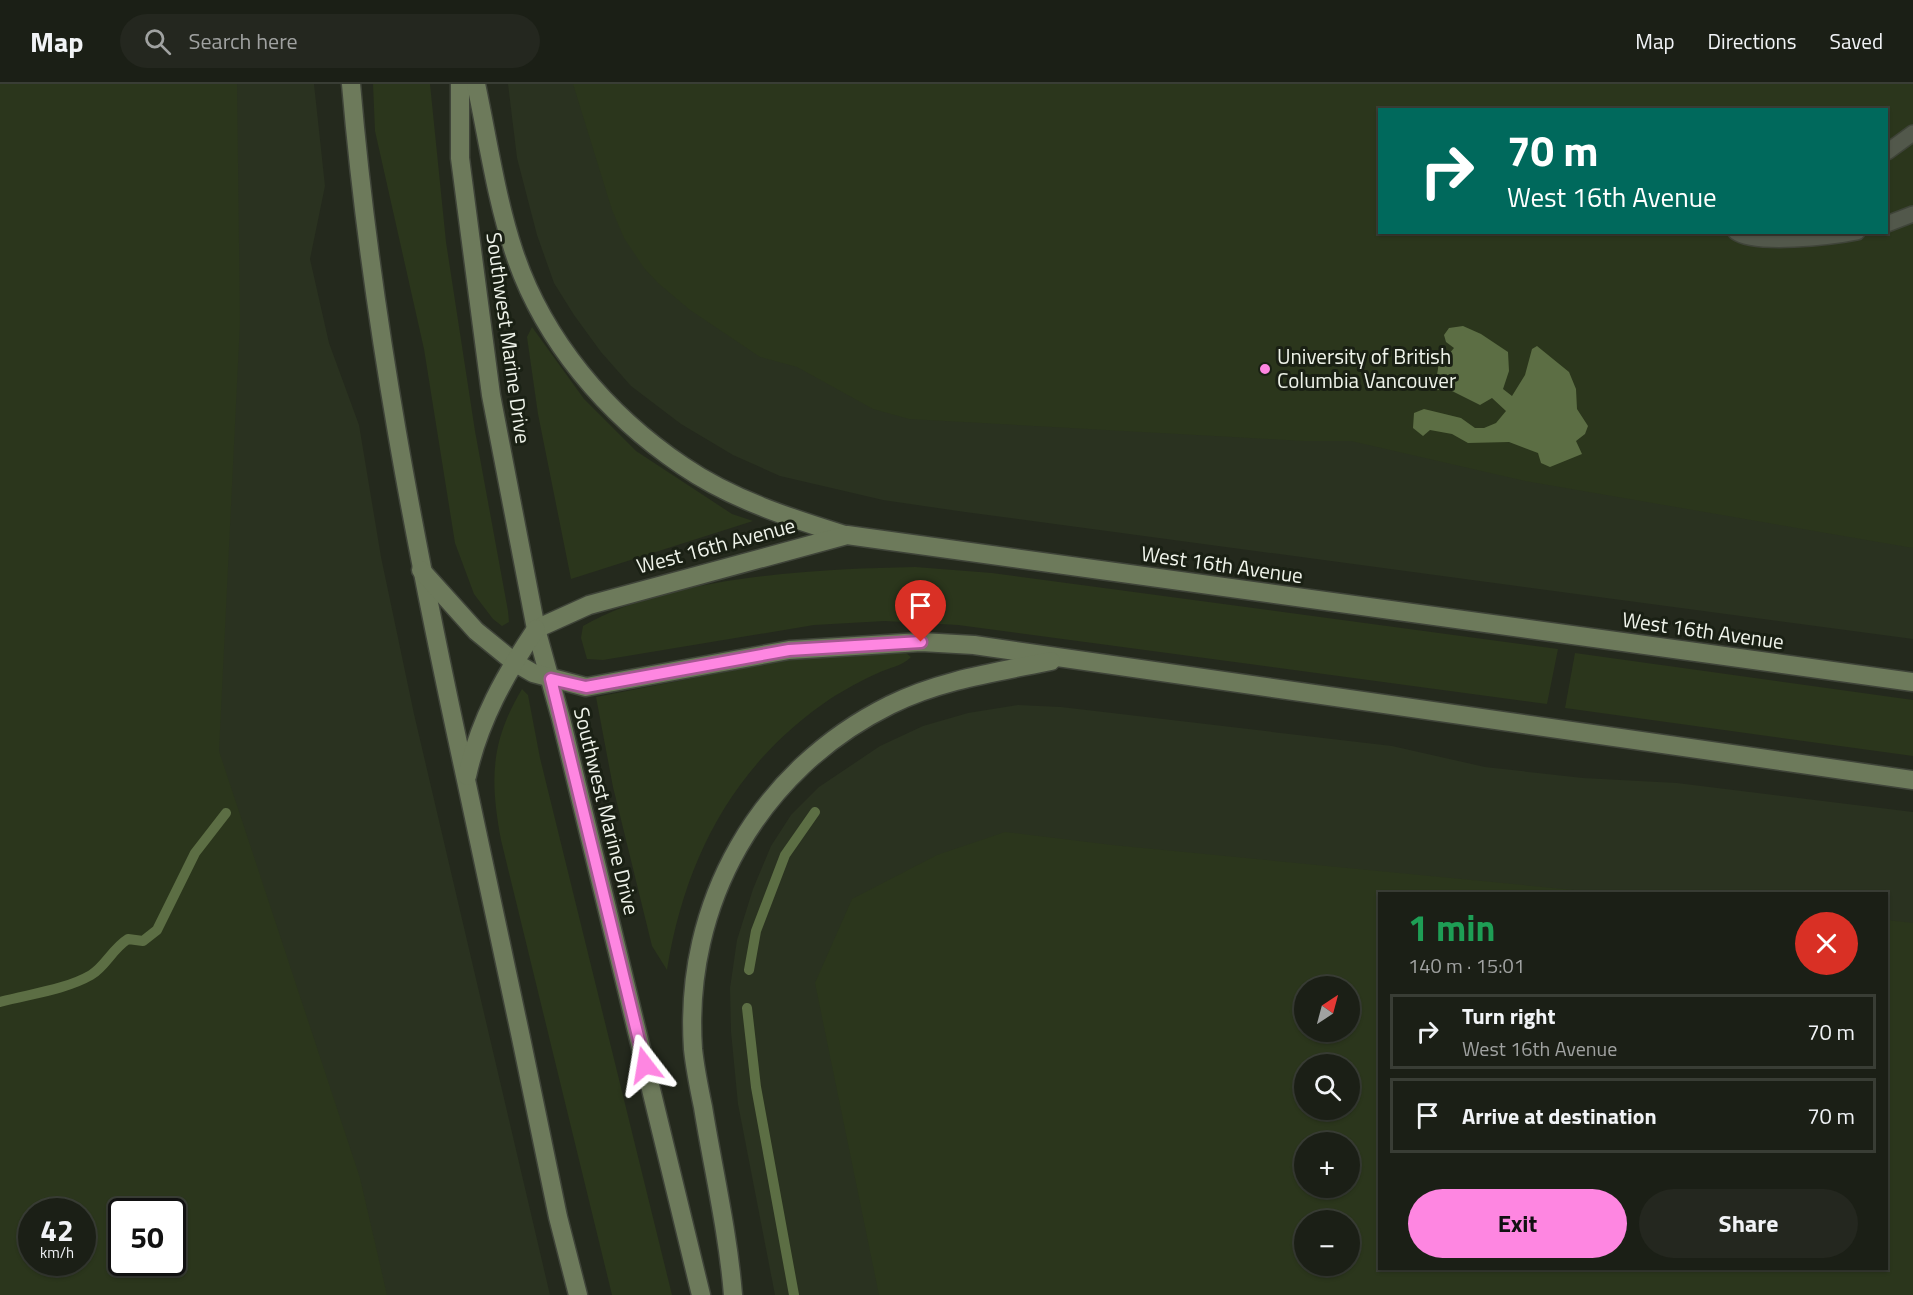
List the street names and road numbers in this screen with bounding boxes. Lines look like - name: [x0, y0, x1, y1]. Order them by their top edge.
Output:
- street label: Southwest Marine Drive: [478, 230, 540, 445]
- street label: West 16th Avenue: [633, 508, 799, 582]
- street label: West 16th Avenue: [1139, 537, 1305, 591]
- street label: West 16th Avenue: [1620, 603, 1786, 657]
- street label: Southwest Marine Drive: [566, 704, 648, 918]

